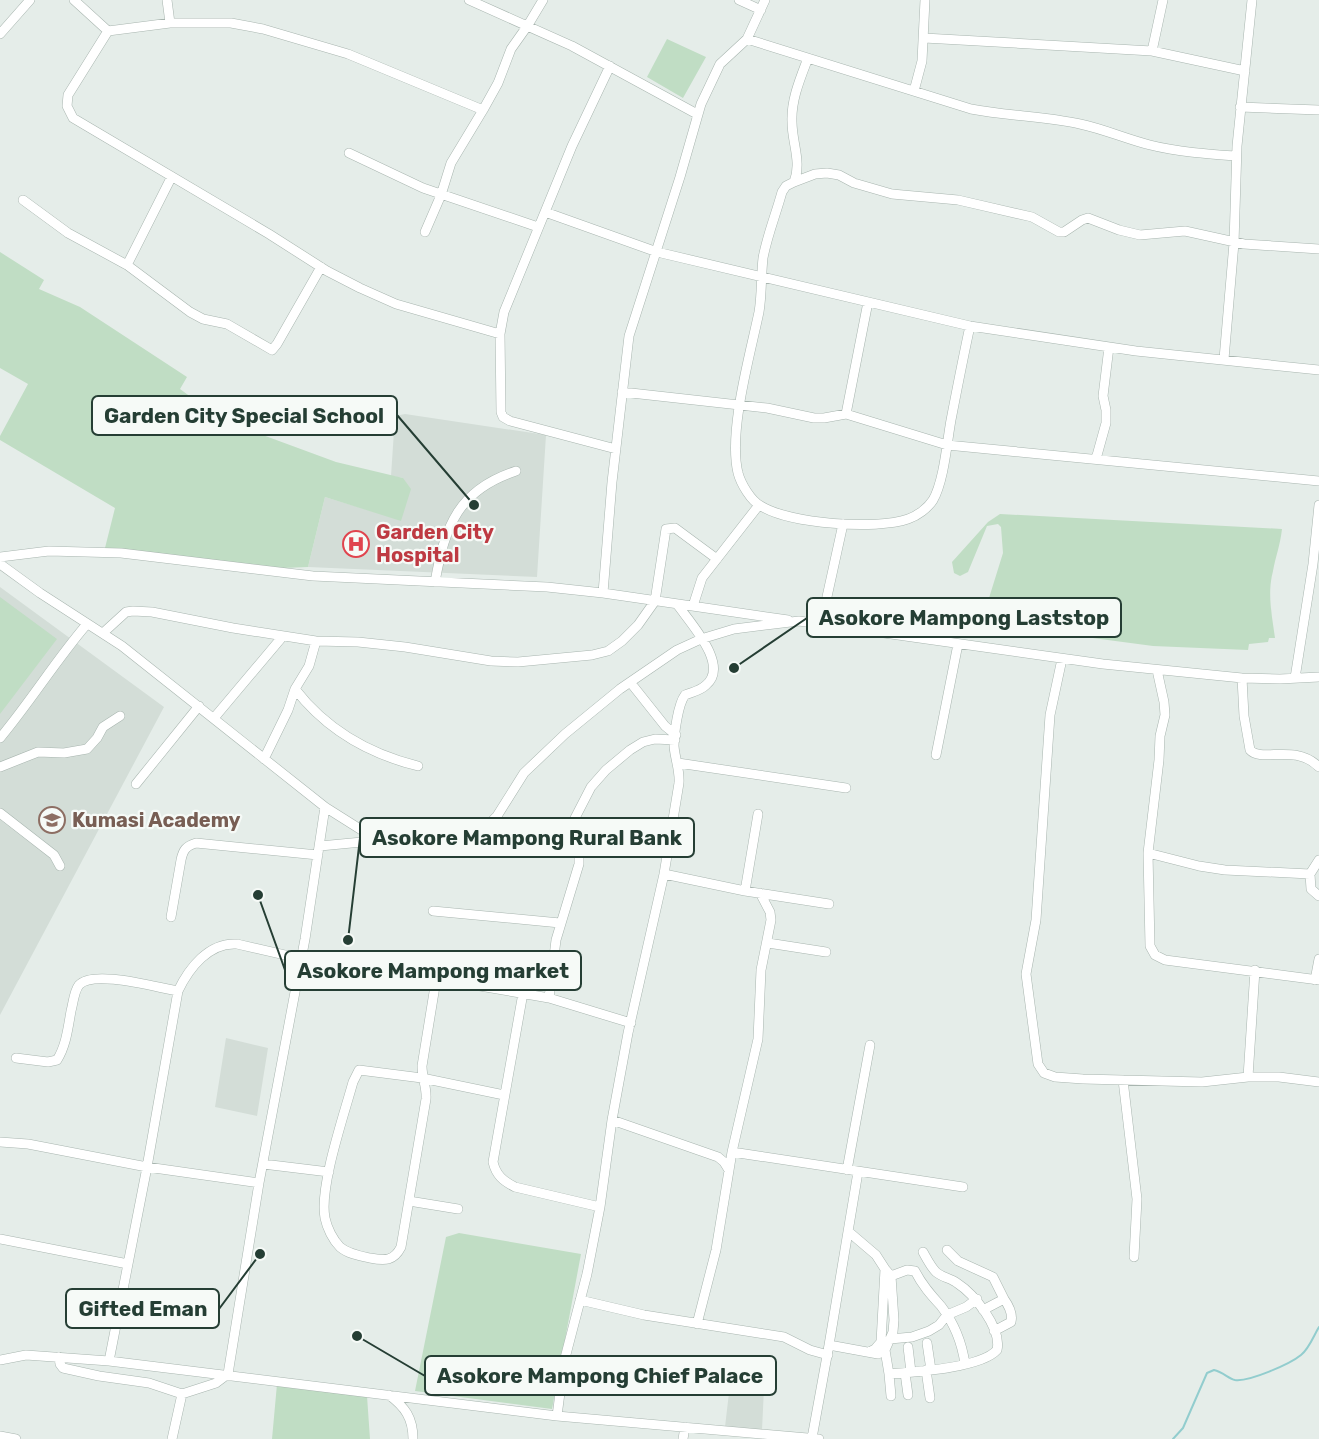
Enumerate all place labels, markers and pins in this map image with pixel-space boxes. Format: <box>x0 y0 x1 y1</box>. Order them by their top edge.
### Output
callout: Garden City Special School <box>92 396 397 435</box>
place label: Garden City Hospital <box>376 520 494 567</box>
hospital icon: Garden City Hospital <box>341 529 371 559</box>
callout: Asokore Mampong Laststop <box>807 598 1121 637</box>
school or university icon: Kumasi Academy <box>37 805 67 835</box>
place label: Kumasi Academy <box>72 808 241 832</box>
callout: Asokore Mampong Rural Bank <box>360 818 694 857</box>
callout: Asokore Mampong market <box>285 951 581 990</box>
callout: Gifted Eman <box>66 1289 219 1328</box>
callout: Asokore Mampong Chief Palace <box>425 1356 776 1395</box>

